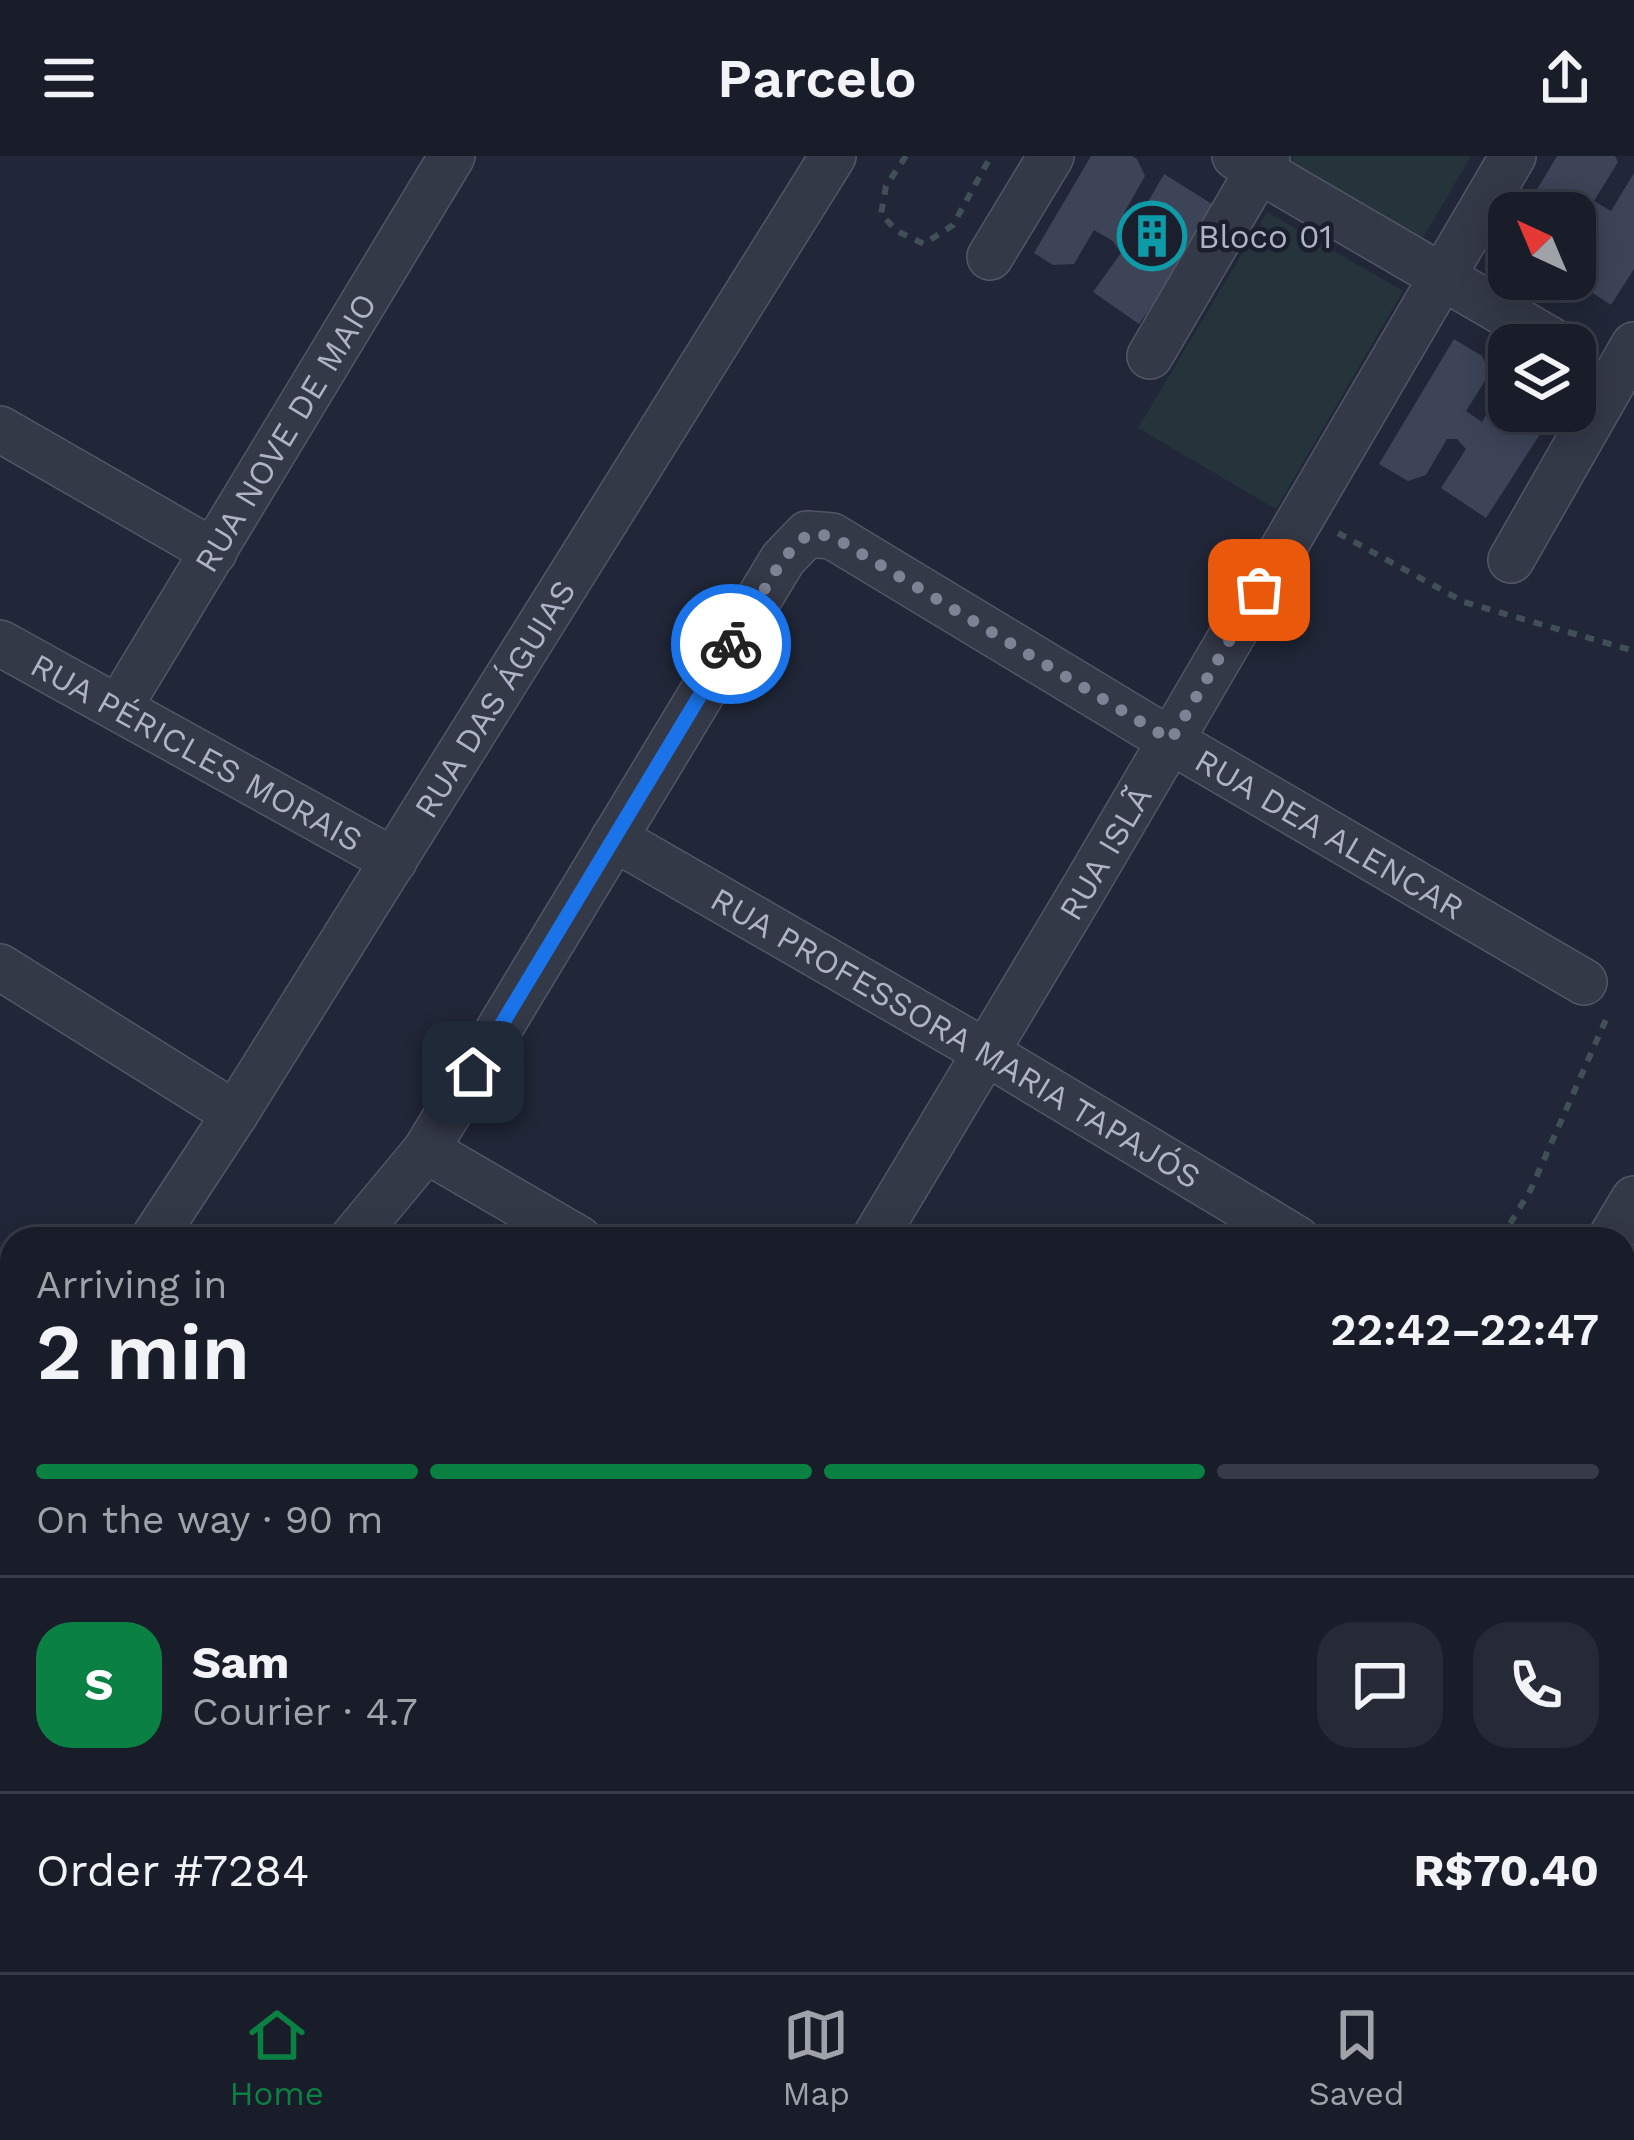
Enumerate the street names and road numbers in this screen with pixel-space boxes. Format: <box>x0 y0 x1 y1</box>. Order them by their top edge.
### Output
street label: RUA NOVE DE MAIO <box>186 286 384 579</box>
street label: RUA DAS ÁGUIAS <box>405 573 583 825</box>
street label: RUA PÉRICLES MORAIS <box>24 645 369 859</box>
street label: RUA DEA ALENCAR <box>1188 740 1471 927</box>
street label: RUA ISLÃ <box>1050 779 1159 927</box>
street label: RUA PROFESSORA MARIA TAPAJÓS <box>704 879 1208 1196</box>

